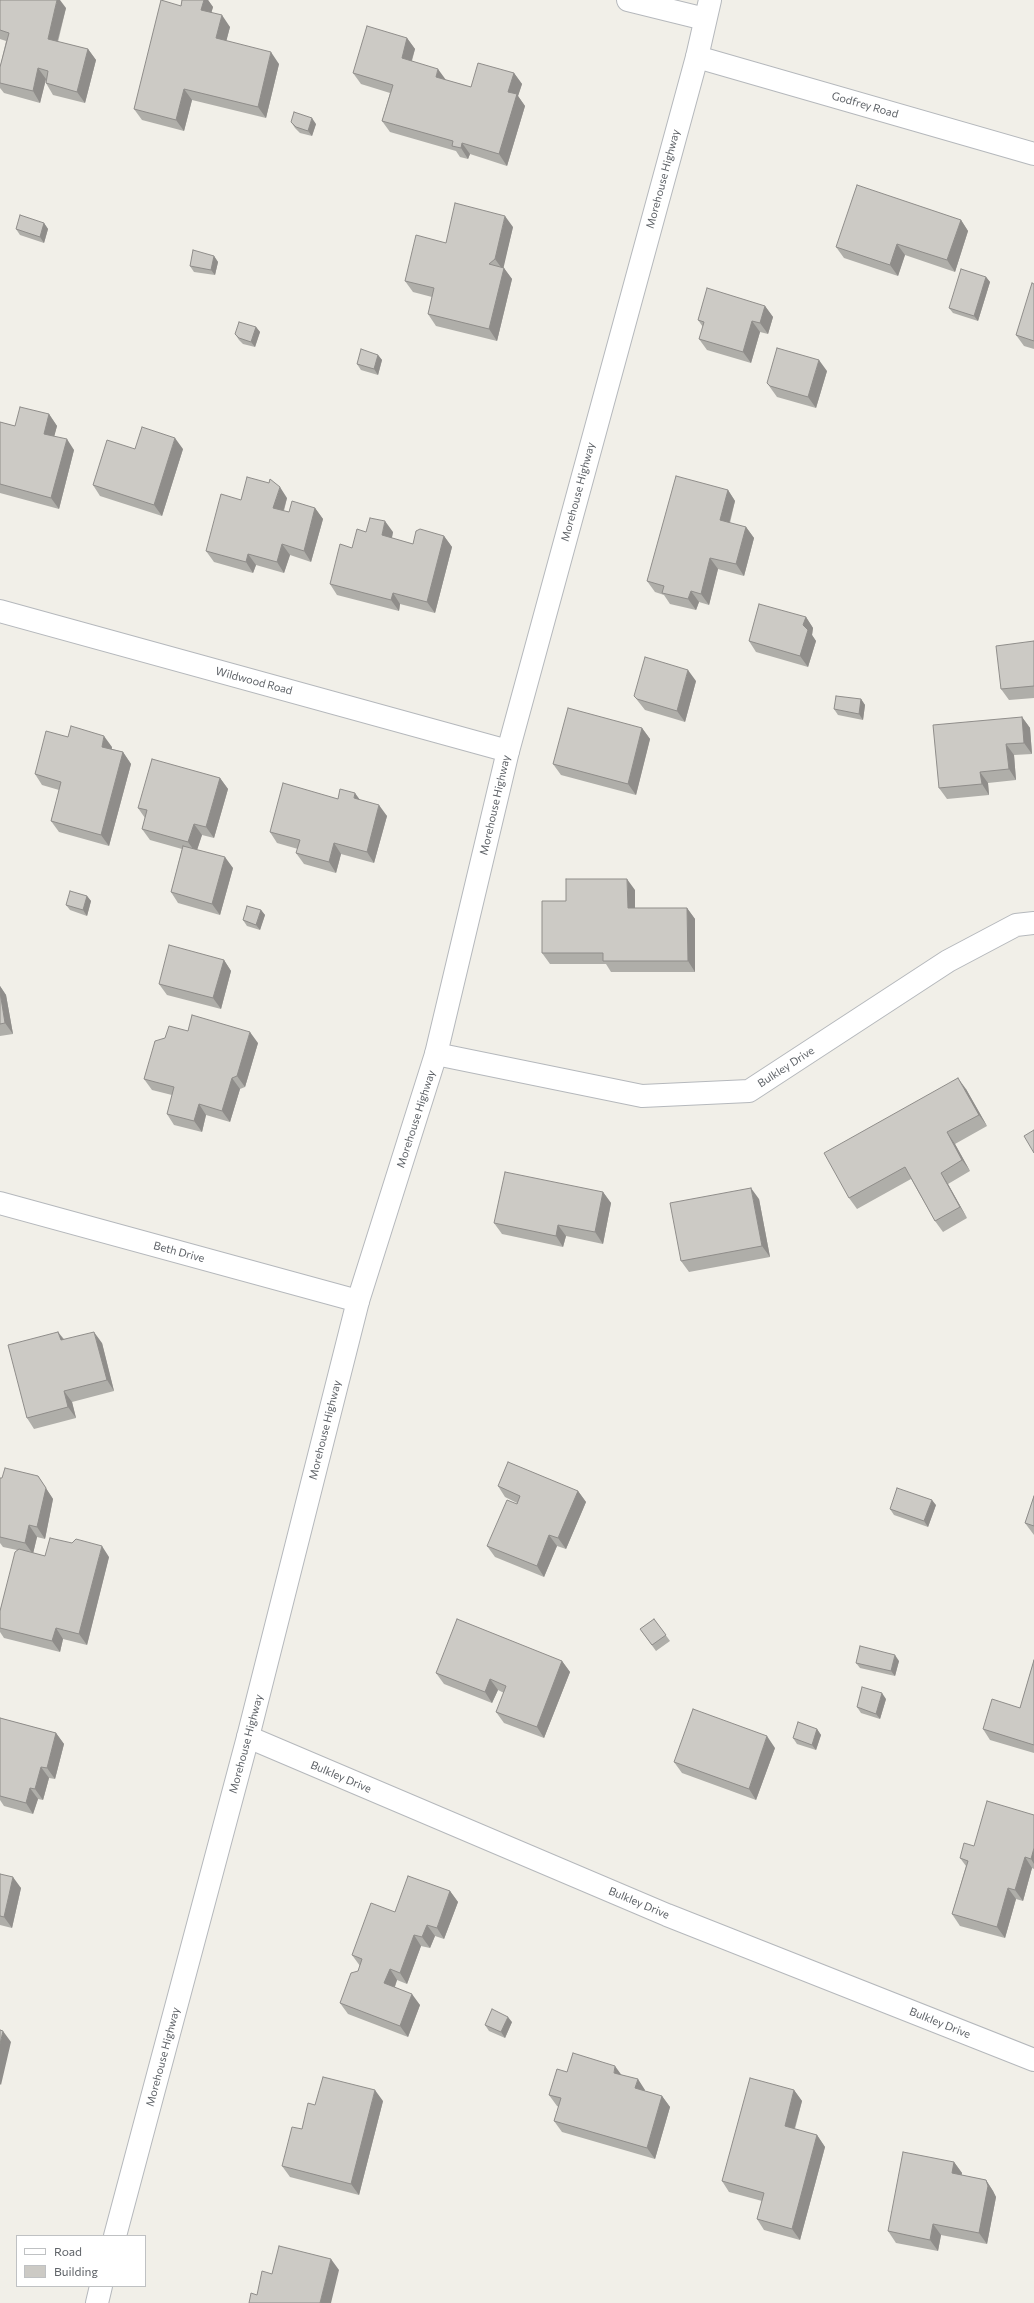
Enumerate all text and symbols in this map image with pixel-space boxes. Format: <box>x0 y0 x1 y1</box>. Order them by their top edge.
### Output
street label: Godfrey Road <box>830 89 900 121</box>
street label: Morehouse Highway <box>643 128 683 230</box>
street label: Morehouse Highway <box>558 441 598 543</box>
street label: Wildwood Road <box>214 664 294 698</box>
street label: Morehouse Highway <box>477 754 513 856</box>
street label: Bulkley Drive <box>755 1044 817 1090</box>
street label: Morehouse Highway <box>394 1068 438 1170</box>
street label: Beth Drive <box>152 1239 206 1265</box>
street label: Morehouse Highway <box>306 1379 344 1481</box>
street label: Morehouse Highway <box>226 1693 266 1795</box>
street label: Bulkley Drive <box>309 1758 373 1796</box>
street label: Bulkley Drive <box>607 1884 671 1922</box>
street label: Bulkley Drive <box>907 2005 973 2041</box>
street label: Morehouse Highway <box>143 2006 183 2108</box>
legend <box>16 2235 146 2287</box>
text: Road <box>54 2244 82 2258</box>
text: Building <box>54 2264 98 2278</box>

